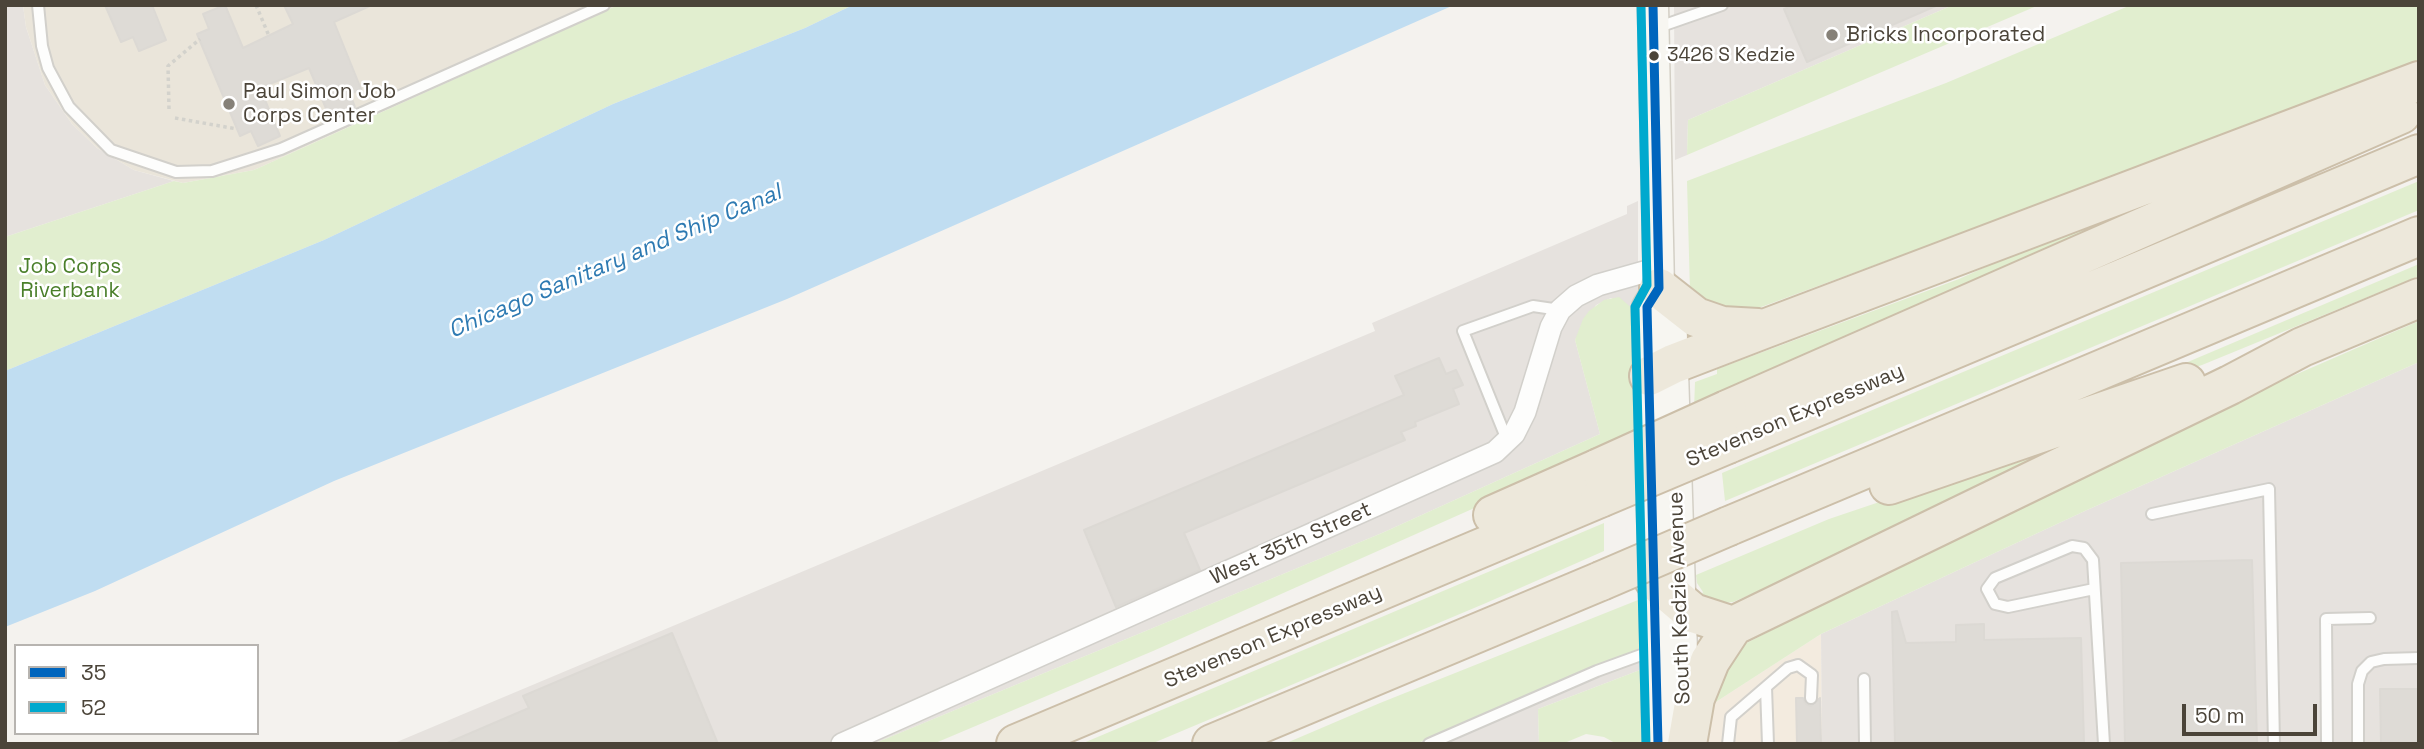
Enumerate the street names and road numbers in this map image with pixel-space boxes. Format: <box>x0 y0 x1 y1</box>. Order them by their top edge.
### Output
street label: Stevenson Expressway <box>1683 359 1907 473</box>
street label: South Kedzie Avenue <box>1664 491 1696 705</box>
street label: West 35th Street <box>1206 497 1376 591</box>
street label: Stevenson Expressway <box>1161 580 1385 694</box>

